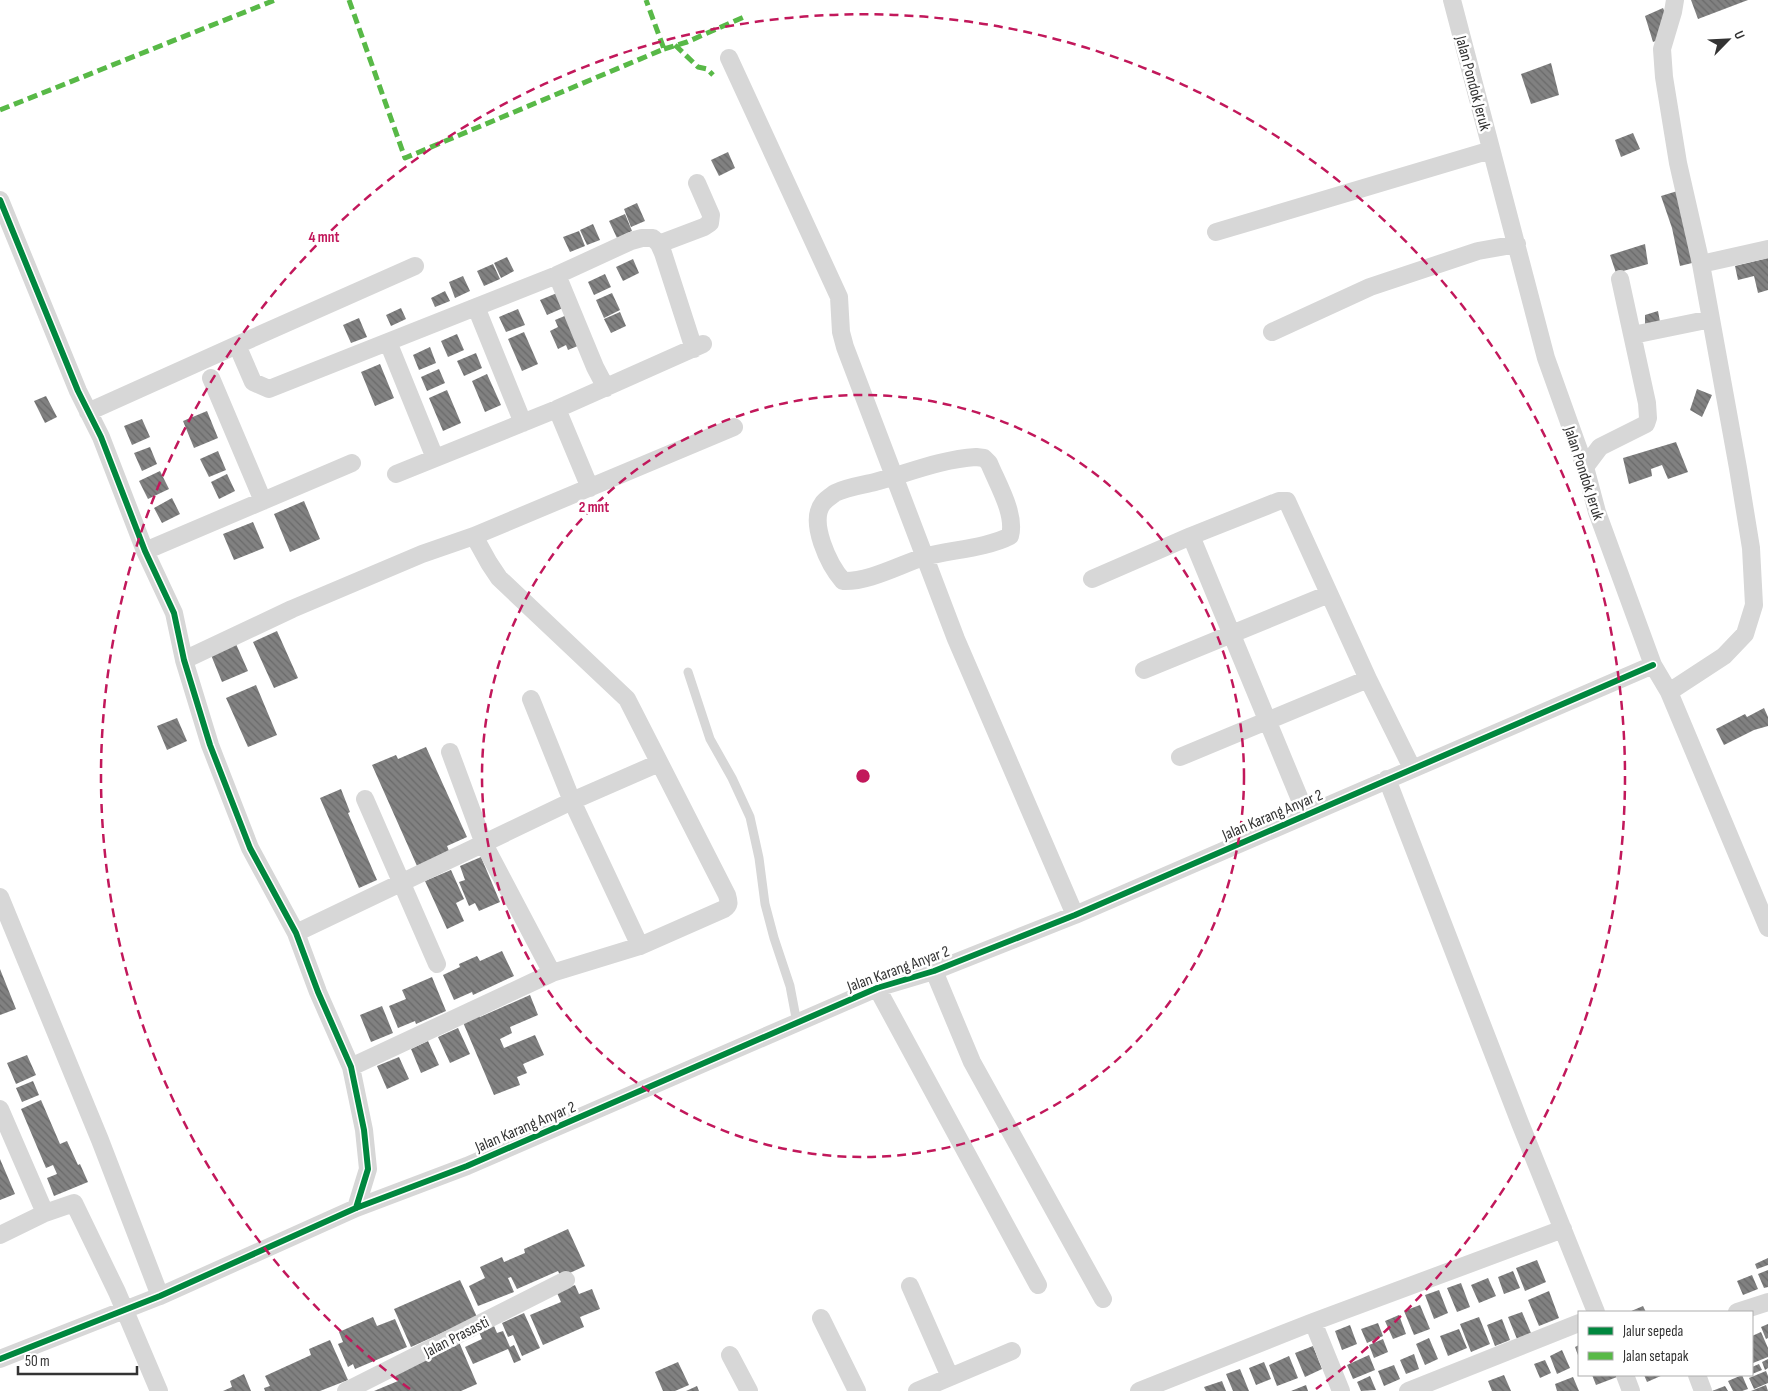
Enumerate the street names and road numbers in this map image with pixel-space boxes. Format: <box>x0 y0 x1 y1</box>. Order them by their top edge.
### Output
street label: Jalan Pondok Jeruk <box>1451 33 1494 133</box>
street label: Jalan Pondok Jeruk <box>1559 423 1608 523</box>
street label: Jalan Karang Anyar 2 <box>1219 786 1326 845</box>
street label: Jalan Karang Anyar 2 <box>844 942 952 997</box>
street label: Jalan Karang Anyar 2 <box>472 1098 579 1157</box>
street label: Jalan Prasasti <box>420 1313 492 1362</box>

